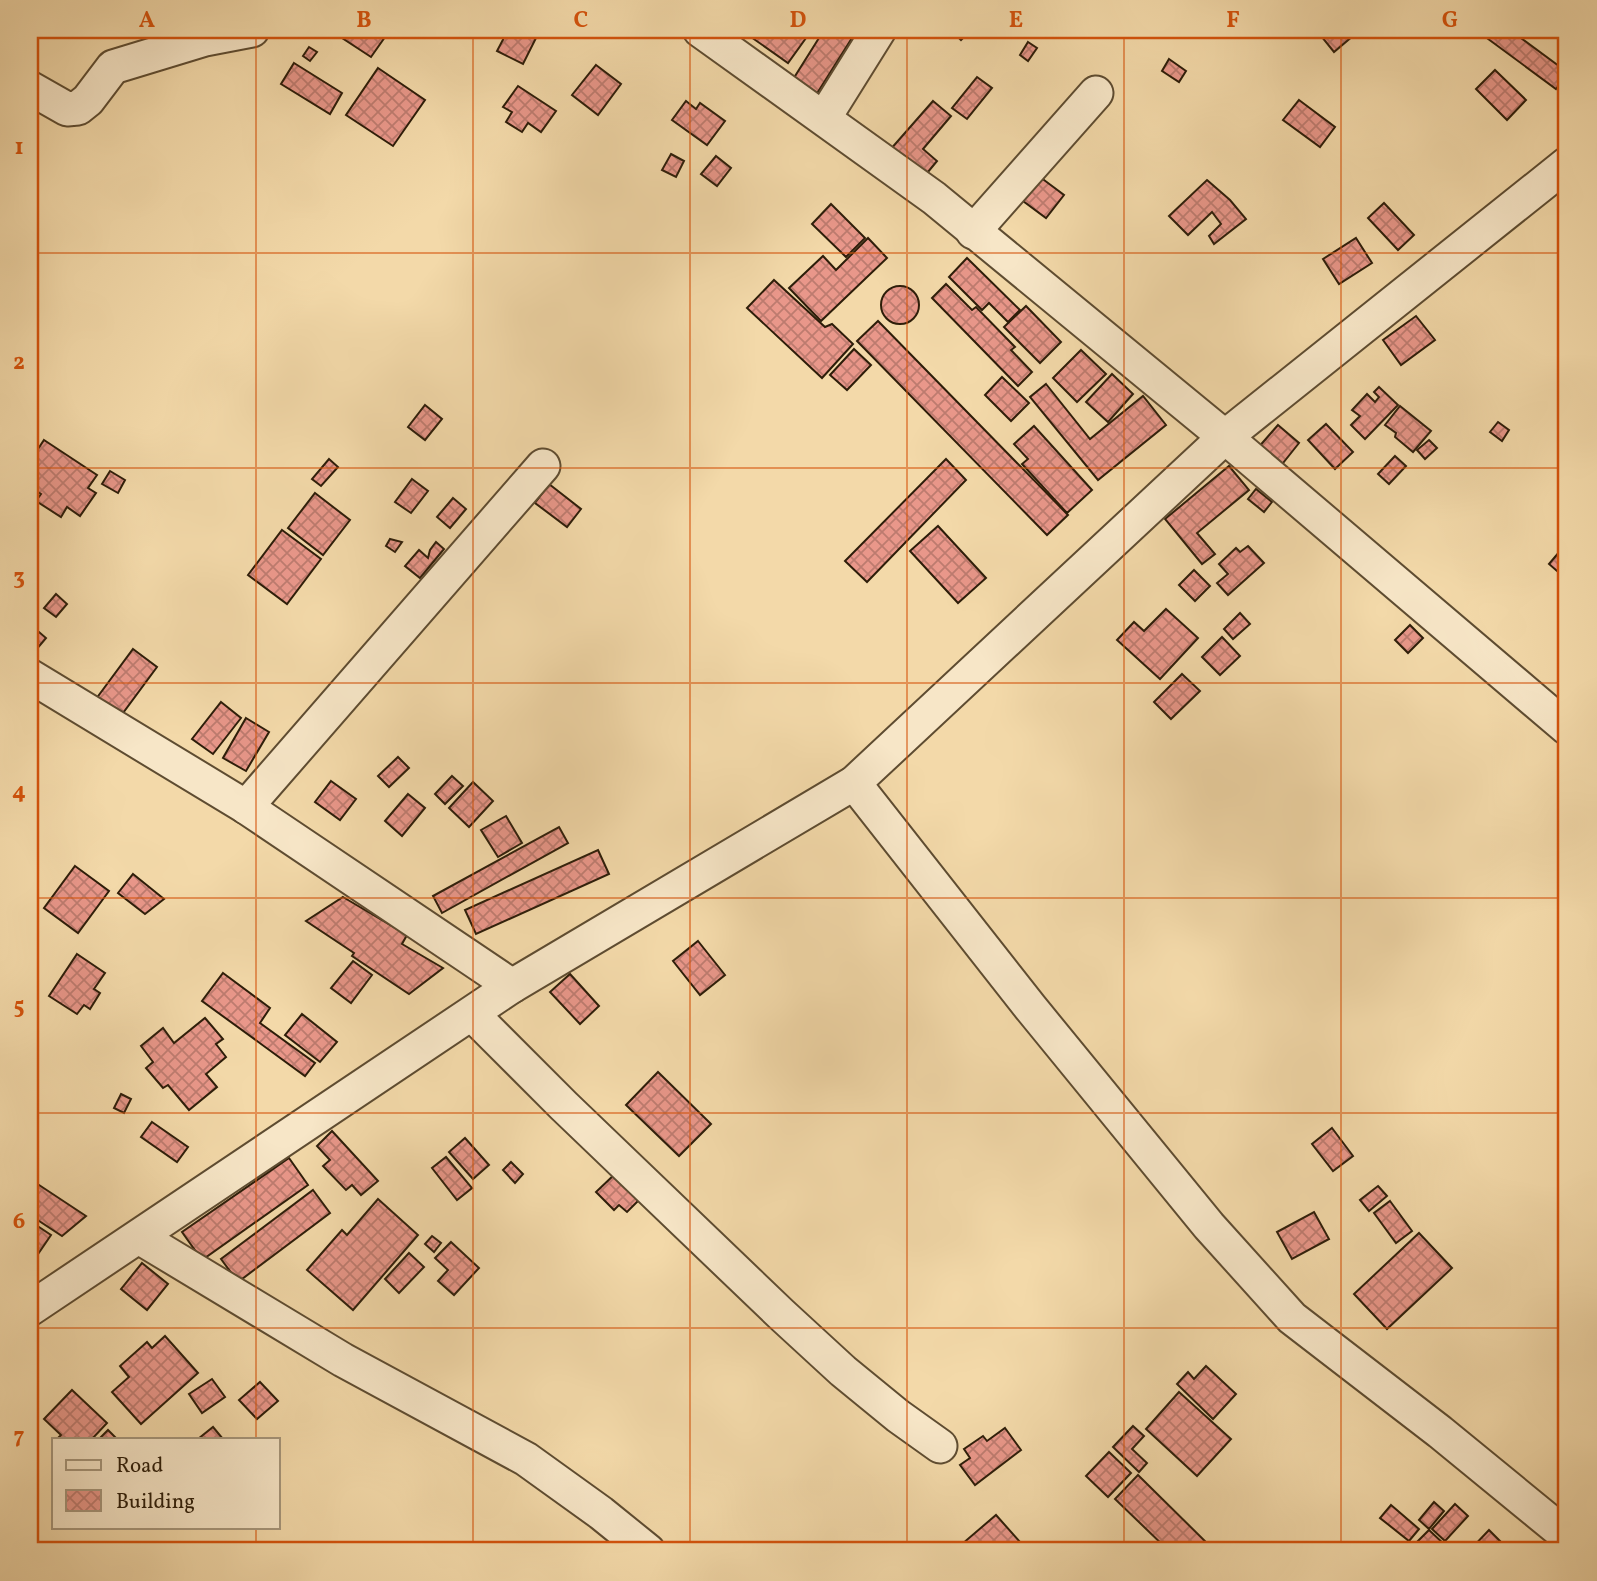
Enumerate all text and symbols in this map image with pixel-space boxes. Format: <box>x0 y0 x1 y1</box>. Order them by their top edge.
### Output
text: A <box>139 5 155 37</box>
text: B <box>356 5 372 37</box>
text: C <box>574 5 588 37</box>
text: D <box>790 5 807 37</box>
text: E <box>1009 5 1023 37</box>
text: F <box>1226 5 1240 37</box>
text: G <box>1442 5 1458 37</box>
text: 1 <box>14 132 24 164</box>
text: 2 <box>13 347 25 379</box>
text: 3 <box>13 562 25 594</box>
text: 4 <box>12 776 26 808</box>
text: 5 <box>13 991 25 1023</box>
text: 6 <box>13 1206 25 1238</box>
text: 7 <box>14 1421 25 1453</box>
legend <box>52 1438 280 1528</box>
text: Road <box>116 1452 163 1481</box>
text: Building <box>116 1488 195 1517</box>

